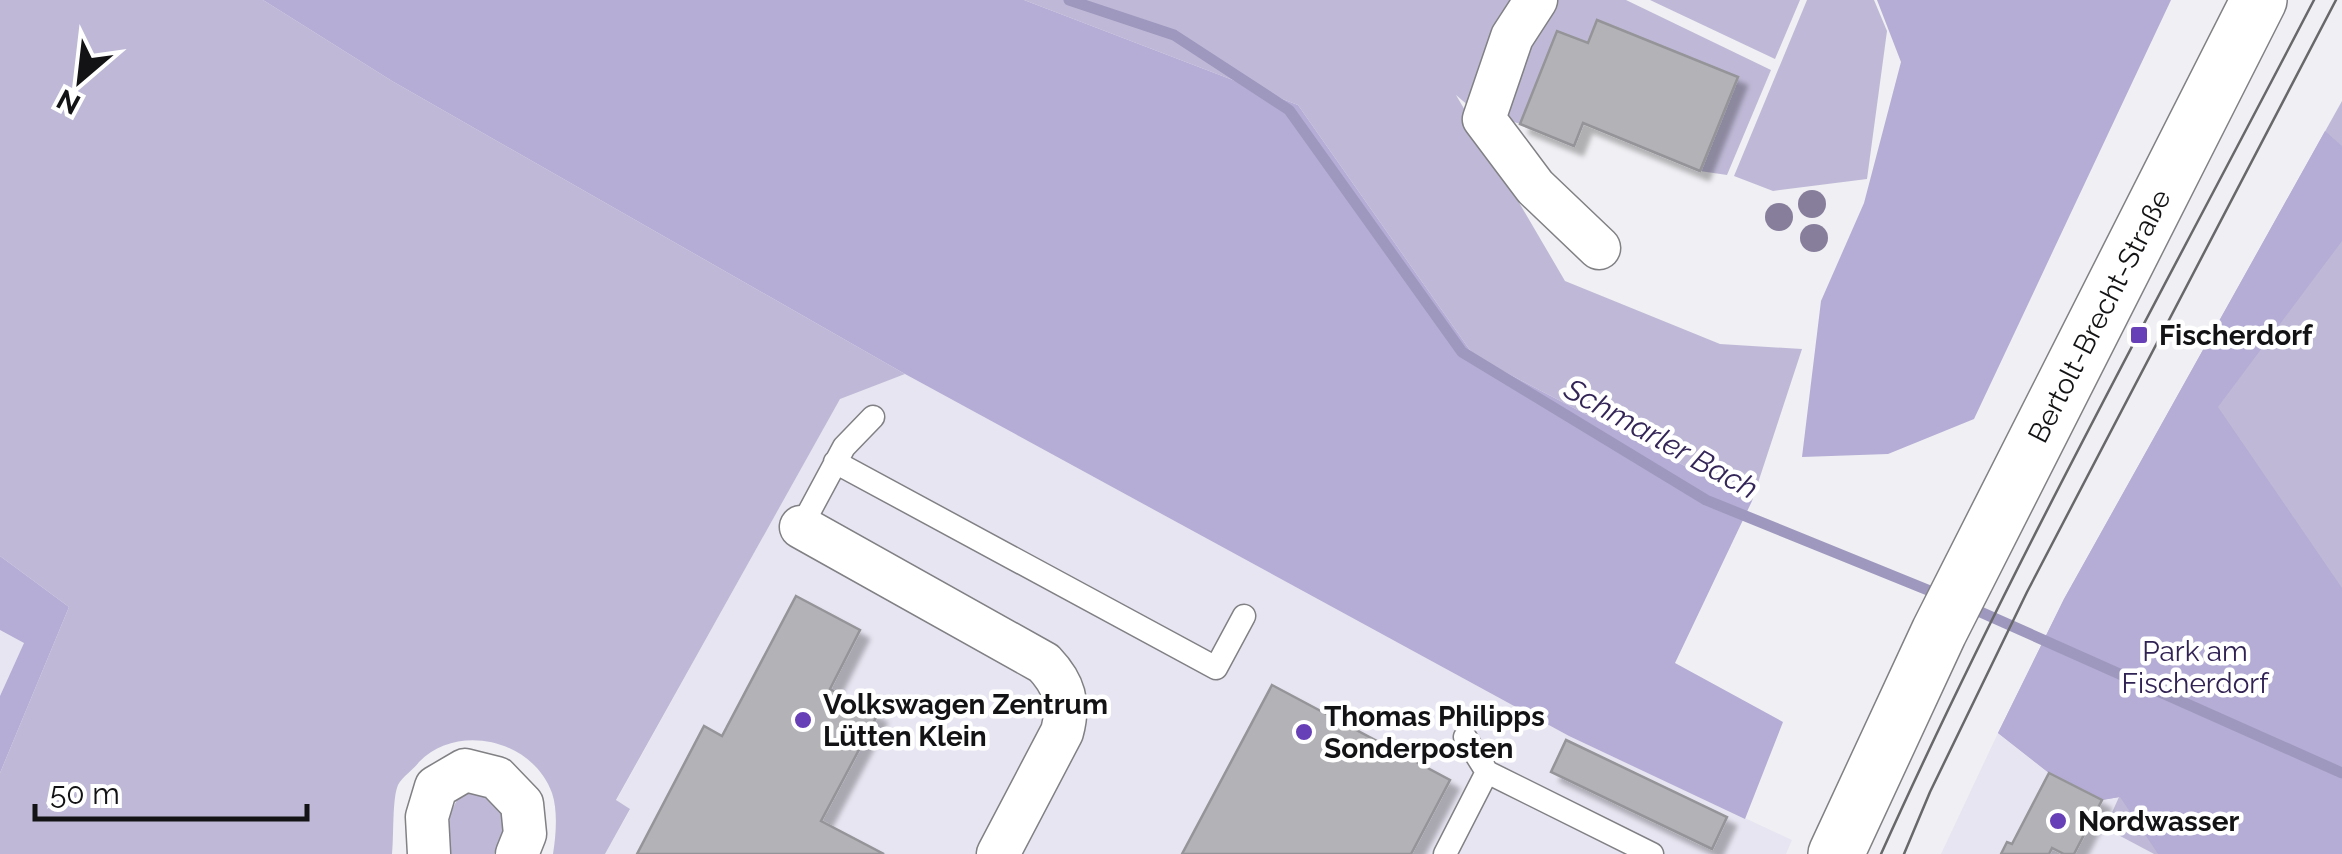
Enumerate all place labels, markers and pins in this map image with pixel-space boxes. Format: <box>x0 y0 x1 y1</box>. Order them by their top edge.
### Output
place label: Fischerdorf <box>2159 319 2314 352</box>
marker: Fischerdorf <box>2128 324 2150 346</box>
place label: Volkswagen Zentrum Lütten Klein <box>823 688 1108 753</box>
place label: Thomas Philipps Sonderposten <box>1324 700 1545 765</box>
marker: Volkswagen Zentrum Lütten Klein <box>792 709 814 731</box>
marker: Thomas Philipps Sonderposten <box>1293 721 1315 743</box>
place label: Nordwasser <box>2078 805 2239 838</box>
marker: Nordwasser <box>2047 810 2069 832</box>

